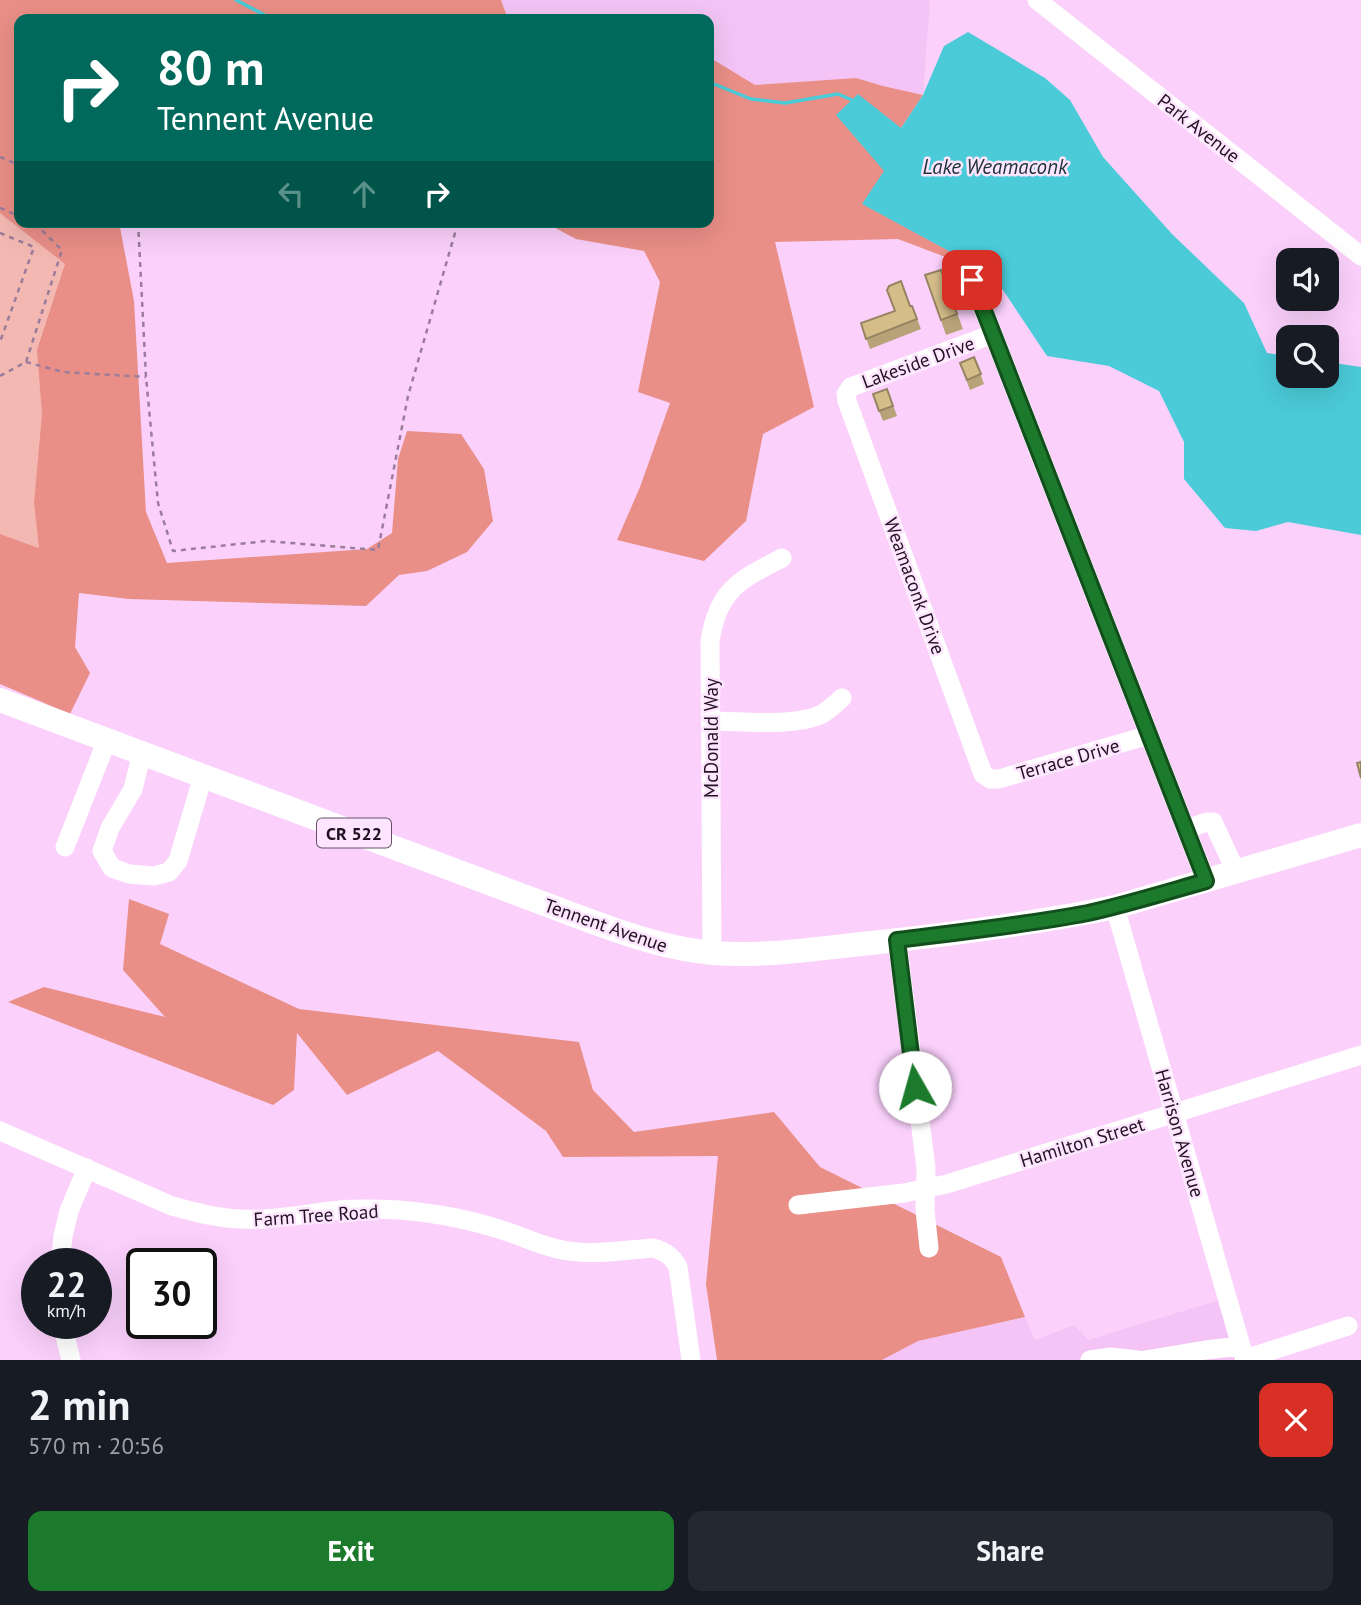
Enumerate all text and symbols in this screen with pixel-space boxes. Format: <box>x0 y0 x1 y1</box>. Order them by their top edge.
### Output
text: 80 m <box>157 35 264 99</box>
icon: right <box>42 42 133 133</box>
street label: Park Avenue <box>1153 88 1245 168</box>
text: Tennent Avenue <box>157 97 374 139</box>
water label: Lake Weamaconk <box>923 153 1069 180</box>
icon: left <box>272 175 310 213</box>
icon: ahead <box>345 175 383 213</box>
icon: right <box>418 175 456 213</box>
map controls <box>1276 248 1339 388</box>
button: sound <box>1276 248 1339 311</box>
pin <box>942 250 1002 310</box>
icon: arrive <box>953 261 991 299</box>
button: search <box>1276 325 1339 388</box>
street label: Lakeside Drive <box>858 331 978 393</box>
street label: Weamaconk Drive <box>879 514 951 658</box>
street label: McDonald Way <box>699 678 723 798</box>
street label: Terrace Drive <box>1014 733 1122 785</box>
road number: CR 522 <box>317 818 391 848</box>
street label: Tennent Avenue <box>541 893 671 957</box>
position arrow <box>878 1050 952 1124</box>
street label: Harrison Avenue <box>1150 1066 1210 1200</box>
street label: Hamilton Street <box>1017 1112 1148 1172</box>
street label: Farm Tree Road <box>253 1199 379 1231</box>
speed limit sign: 30 <box>126 1248 217 1339</box>
text: 22 <box>47 1261 86 1307</box>
text: km/h <box>47 1299 86 1322</box>
text: 2 min <box>28 1377 130 1432</box>
button: close <box>1259 1383 1333 1457</box>
text: 570 m · 20:56 <box>28 1431 164 1460</box>
button: Exit <box>28 1511 674 1591</box>
button: Share <box>688 1511 1333 1591</box>

